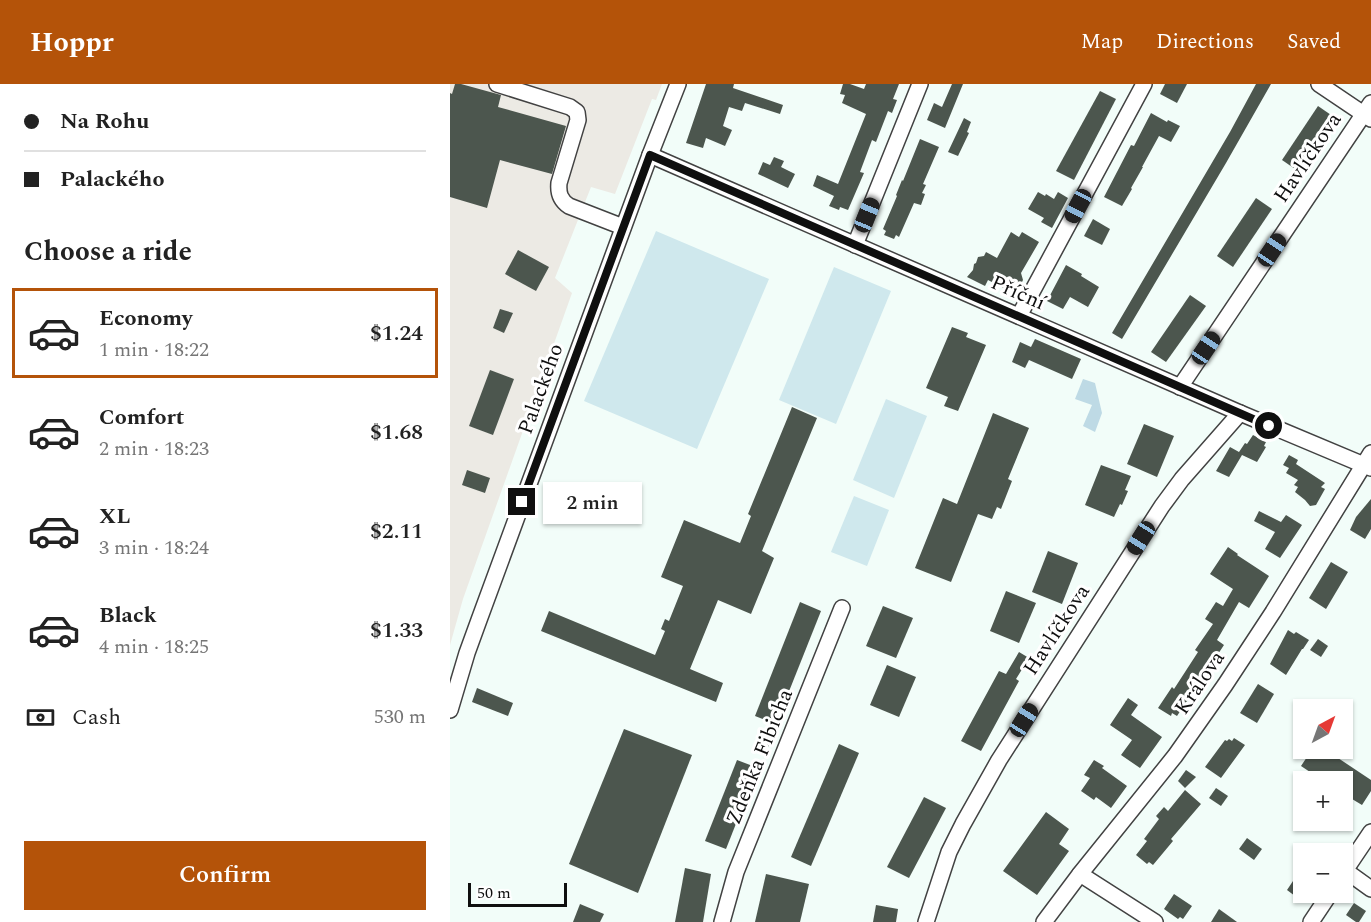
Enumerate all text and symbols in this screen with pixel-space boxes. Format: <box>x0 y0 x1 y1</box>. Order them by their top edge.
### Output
text: Hoppr <box>30 21 114 64</box>
text: Map <box>1081 26 1123 58</box>
text: Directions <box>1156 26 1254 58</box>
text: Saved <box>1287 26 1341 58</box>
text: Na Rohu <box>60 105 149 138</box>
street label: Havlíčkova <box>1266 106 1351 210</box>
text: Palackého <box>60 163 164 196</box>
car <box>1062 186 1094 226</box>
car <box>852 195 882 235</box>
car <box>1254 230 1290 270</box>
text: Choose a ride <box>24 231 192 273</box>
street label: Příční <box>986 267 1052 320</box>
text: Economy <box>99 302 192 335</box>
icon: car <box>27 306 81 360</box>
text: $1.24 <box>370 317 423 350</box>
car <box>1188 328 1224 368</box>
text: 1 min · 18:22 <box>99 335 209 365</box>
street label: Palackého <box>510 339 572 439</box>
text: Comfort <box>99 401 184 434</box>
icon: car <box>27 405 81 459</box>
route start <box>1255 412 1282 439</box>
text: $1.68 <box>370 416 423 449</box>
text: 2 min · 18:23 <box>99 434 209 464</box>
callout: 2 min <box>543 481 642 523</box>
route end <box>508 488 535 515</box>
text: 2 min <box>567 488 618 518</box>
text: XL <box>99 500 130 533</box>
icon: car <box>27 504 81 558</box>
text: $2.11 <box>370 515 423 548</box>
car <box>1124 518 1158 558</box>
text: 3 min · 18:24 <box>99 533 209 563</box>
street label: Havlíčkova <box>1015 577 1099 682</box>
text: Black <box>99 599 157 632</box>
icon: car <box>27 603 81 657</box>
text: $1.33 <box>370 614 423 647</box>
text: 4 min · 18:25 <box>99 632 209 662</box>
street label: Králova <box>1167 644 1234 722</box>
street label: Zdeňka Fibicha <box>718 683 802 830</box>
north arrow <box>1293 699 1353 759</box>
map controls <box>1293 699 1353 903</box>
car <box>1007 700 1041 740</box>
icon: cash <box>24 701 57 734</box>
text: Cash <box>72 701 121 734</box>
text: 530 m <box>374 702 426 732</box>
button: + <box>1293 771 1353 831</box>
button: Confirm <box>24 841 426 910</box>
button: − <box>1293 843 1353 903</box>
scale bar <box>468 880 567 908</box>
text: 50 m <box>477 881 511 905</box>

